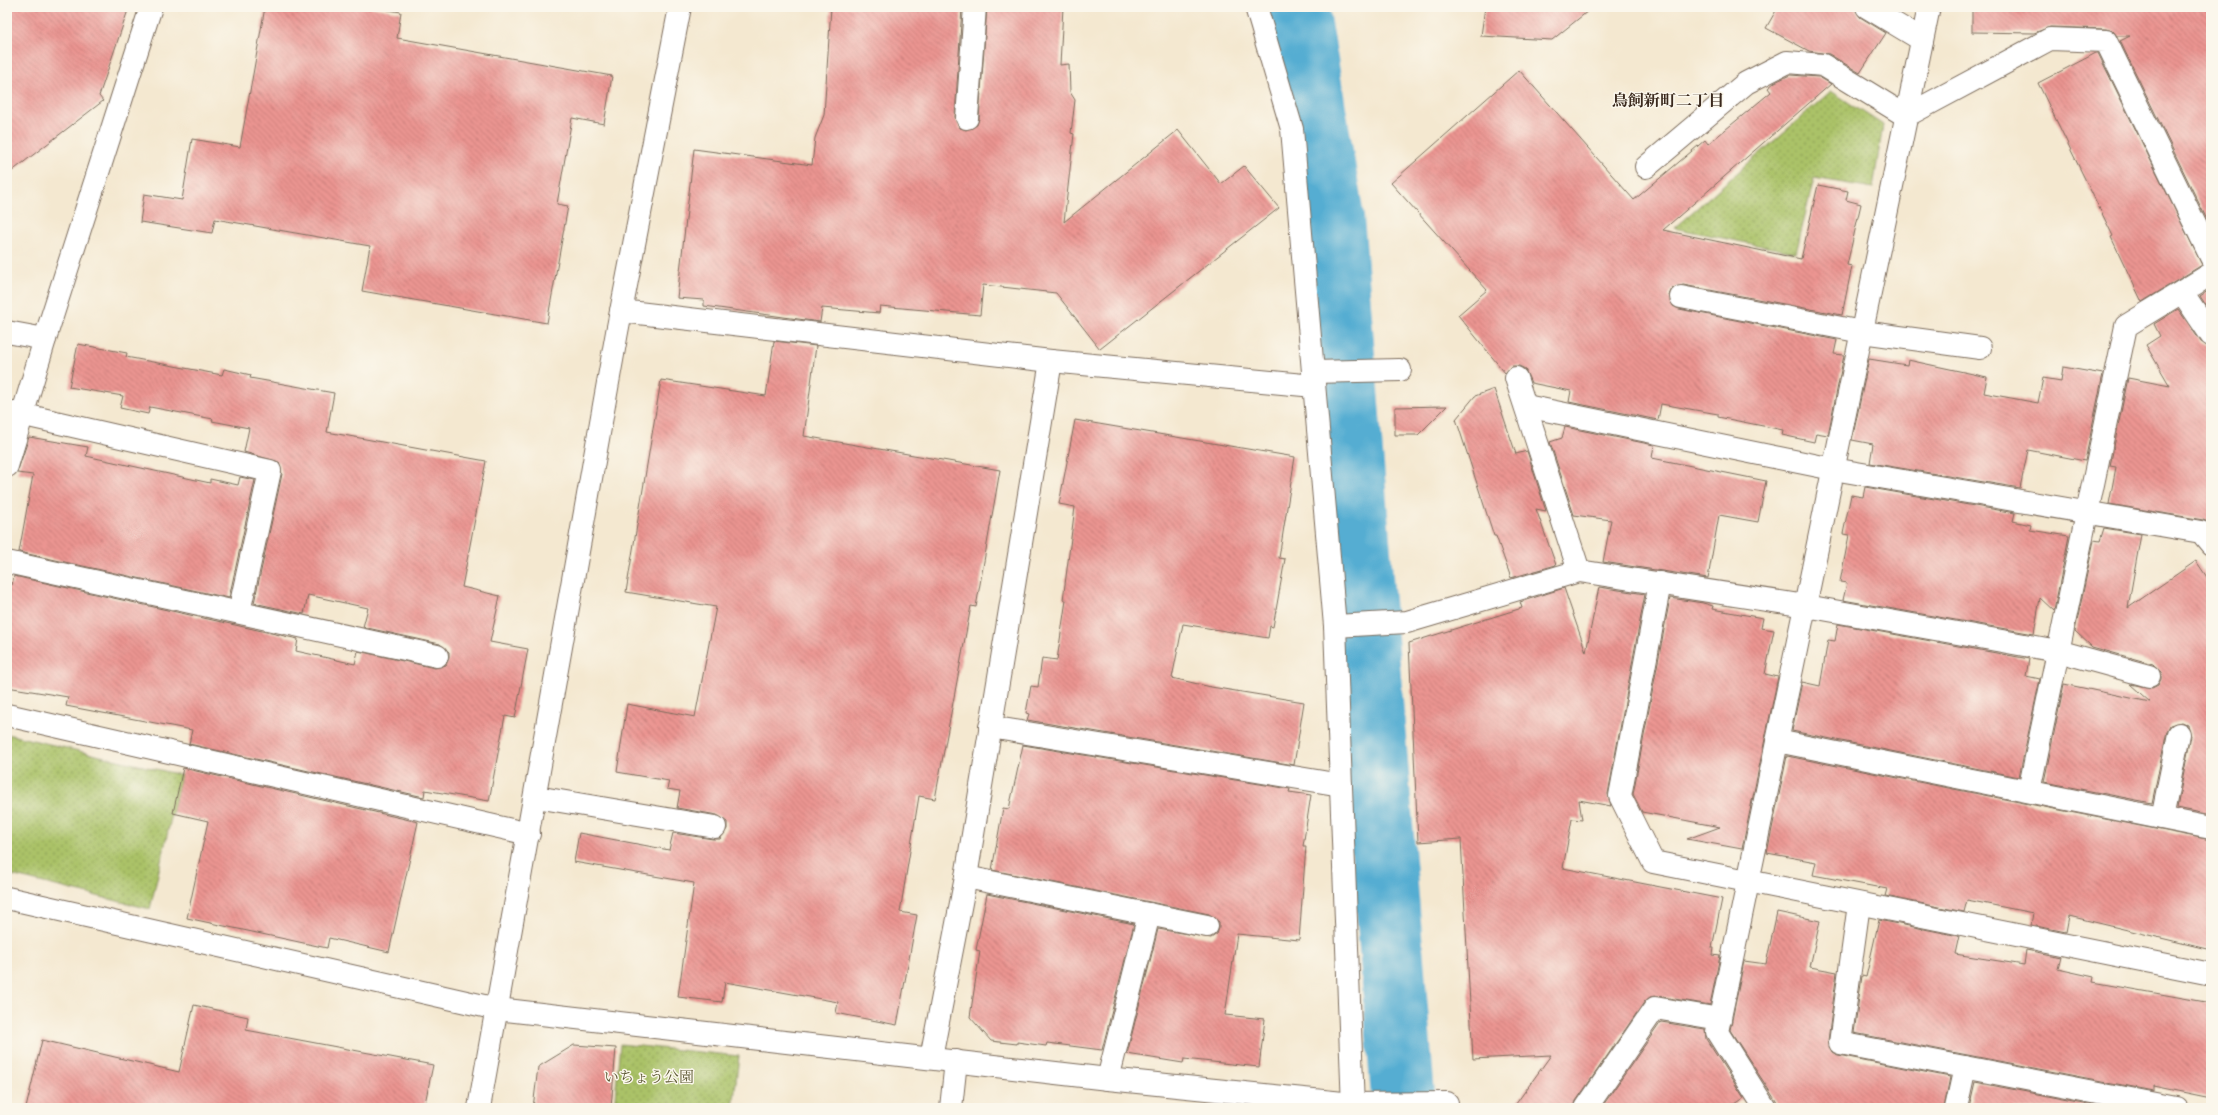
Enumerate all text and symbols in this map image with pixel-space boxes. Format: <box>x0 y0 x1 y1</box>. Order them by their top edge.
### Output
district label: 鳥飼新町二丁目 <box>1612 88 1724 112</box>
park label: いちょう公園 <box>604 1066 694 1087</box>

